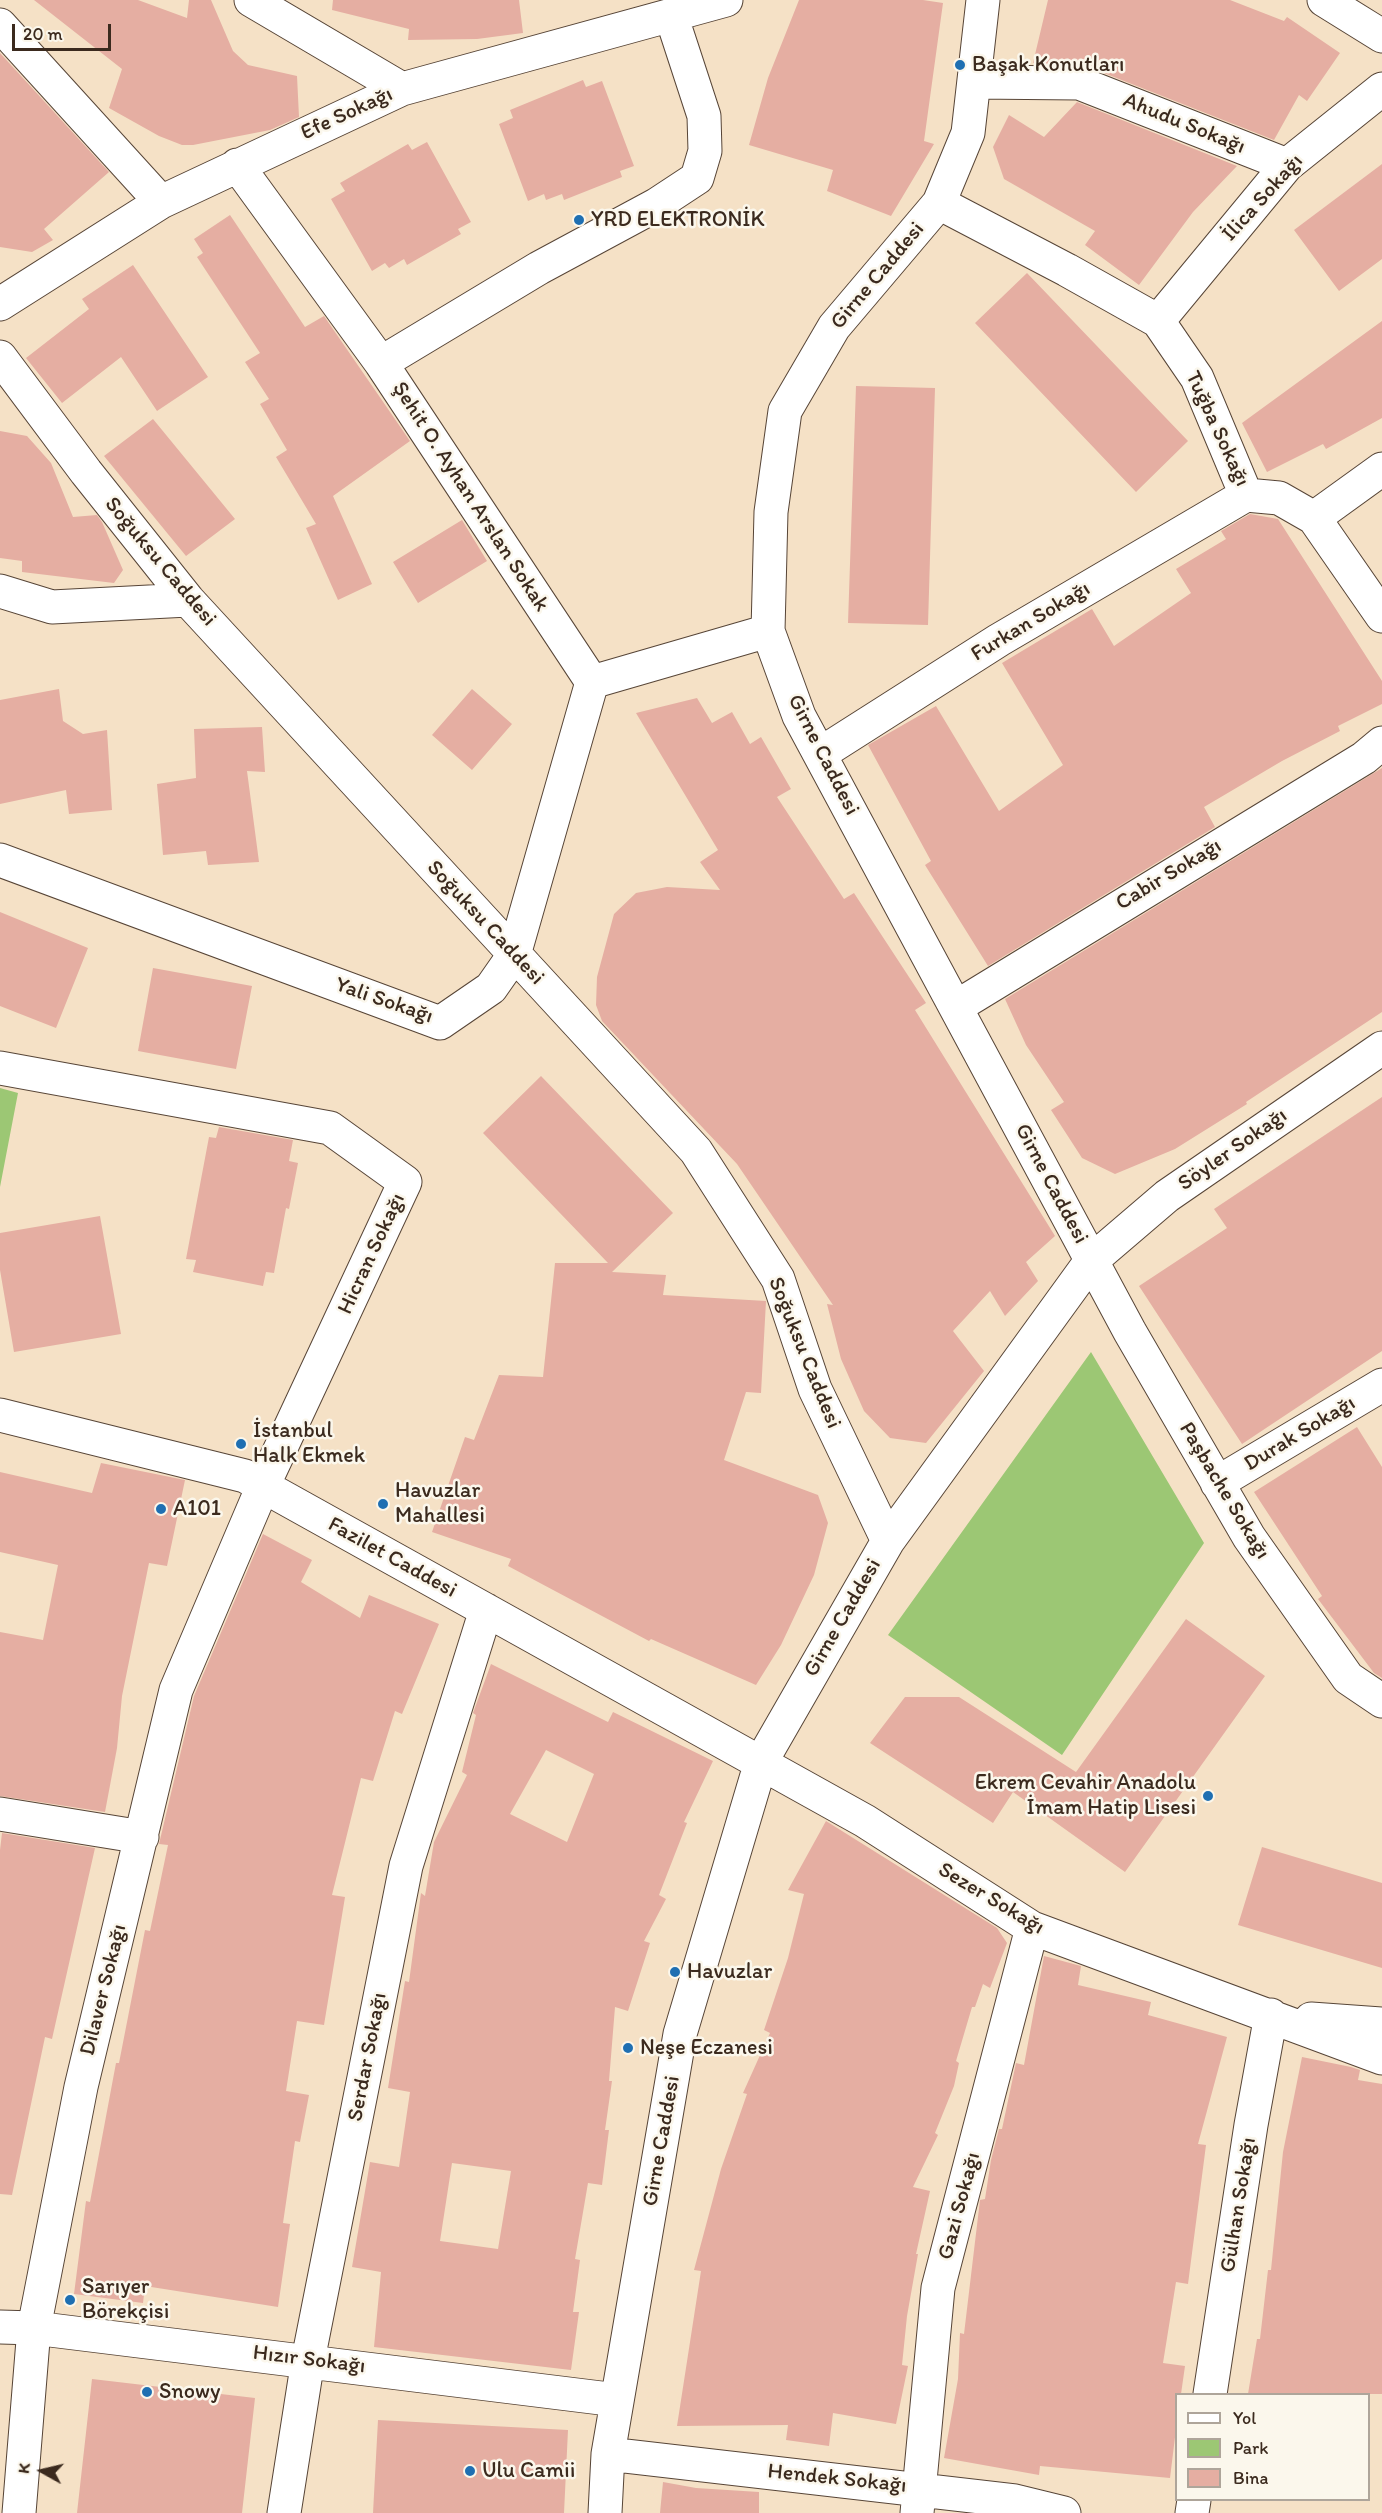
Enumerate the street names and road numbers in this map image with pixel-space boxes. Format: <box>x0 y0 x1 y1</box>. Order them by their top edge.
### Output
street label: Efe Sokağı <box>297 81 397 147</box>
street label: Ahudu Sokağı <box>1119 87 1249 161</box>
street label: İlica Sokağı <box>1217 149 1309 247</box>
street label: Girne Caddesi <box>825 217 931 335</box>
street label: Tuğba Sokağı <box>1179 367 1255 491</box>
street label: Şehit O. Ayhan Arslan Sokak <box>386 377 554 617</box>
street label: Soğuksu Caddesi <box>98 492 222 632</box>
street label: Furkan Sokağı <box>967 576 1095 668</box>
street label: Girne Caddesi <box>781 690 865 820</box>
street label: Cabir Sokağı <box>1111 833 1227 917</box>
street label: Soğuksu Caddesi <box>421 855 549 991</box>
street label: Yali Sokağı <box>331 972 437 1030</box>
street label: Söyler Sokağı <box>1173 1103 1293 1197</box>
street label: Girne Caddesi <box>1008 1119 1094 1249</box>
street label: Hicran Sokağı <box>332 1189 412 1319</box>
street label: Soğuksu Caddesi <box>762 1274 846 1432</box>
street label: Durak Sokağı <box>1240 1390 1360 1478</box>
street label: Paşbache Sokağı <box>1173 1418 1275 1564</box>
street label: Fazilet Caddesi <box>323 1512 461 1604</box>
street label: Girne Caddesi <box>799 1554 887 1682</box>
street label: Sezer Sokağı <box>933 1857 1049 1941</box>
street label: Dilaver Sokağı <box>75 1922 133 2058</box>
street label: Serdar Sokağı <box>343 1990 393 2124</box>
street label: Girne Caddesi <box>638 2074 686 2208</box>
street label: Gülhan Sokağı <box>1215 2136 1263 2274</box>
street label: Gazi Sokağı <box>933 2149 987 2263</box>
street label: Hızır Sokağı <box>251 2340 367 2380</box>
street label: Hendek Sokağı <box>766 2459 908 2499</box>

